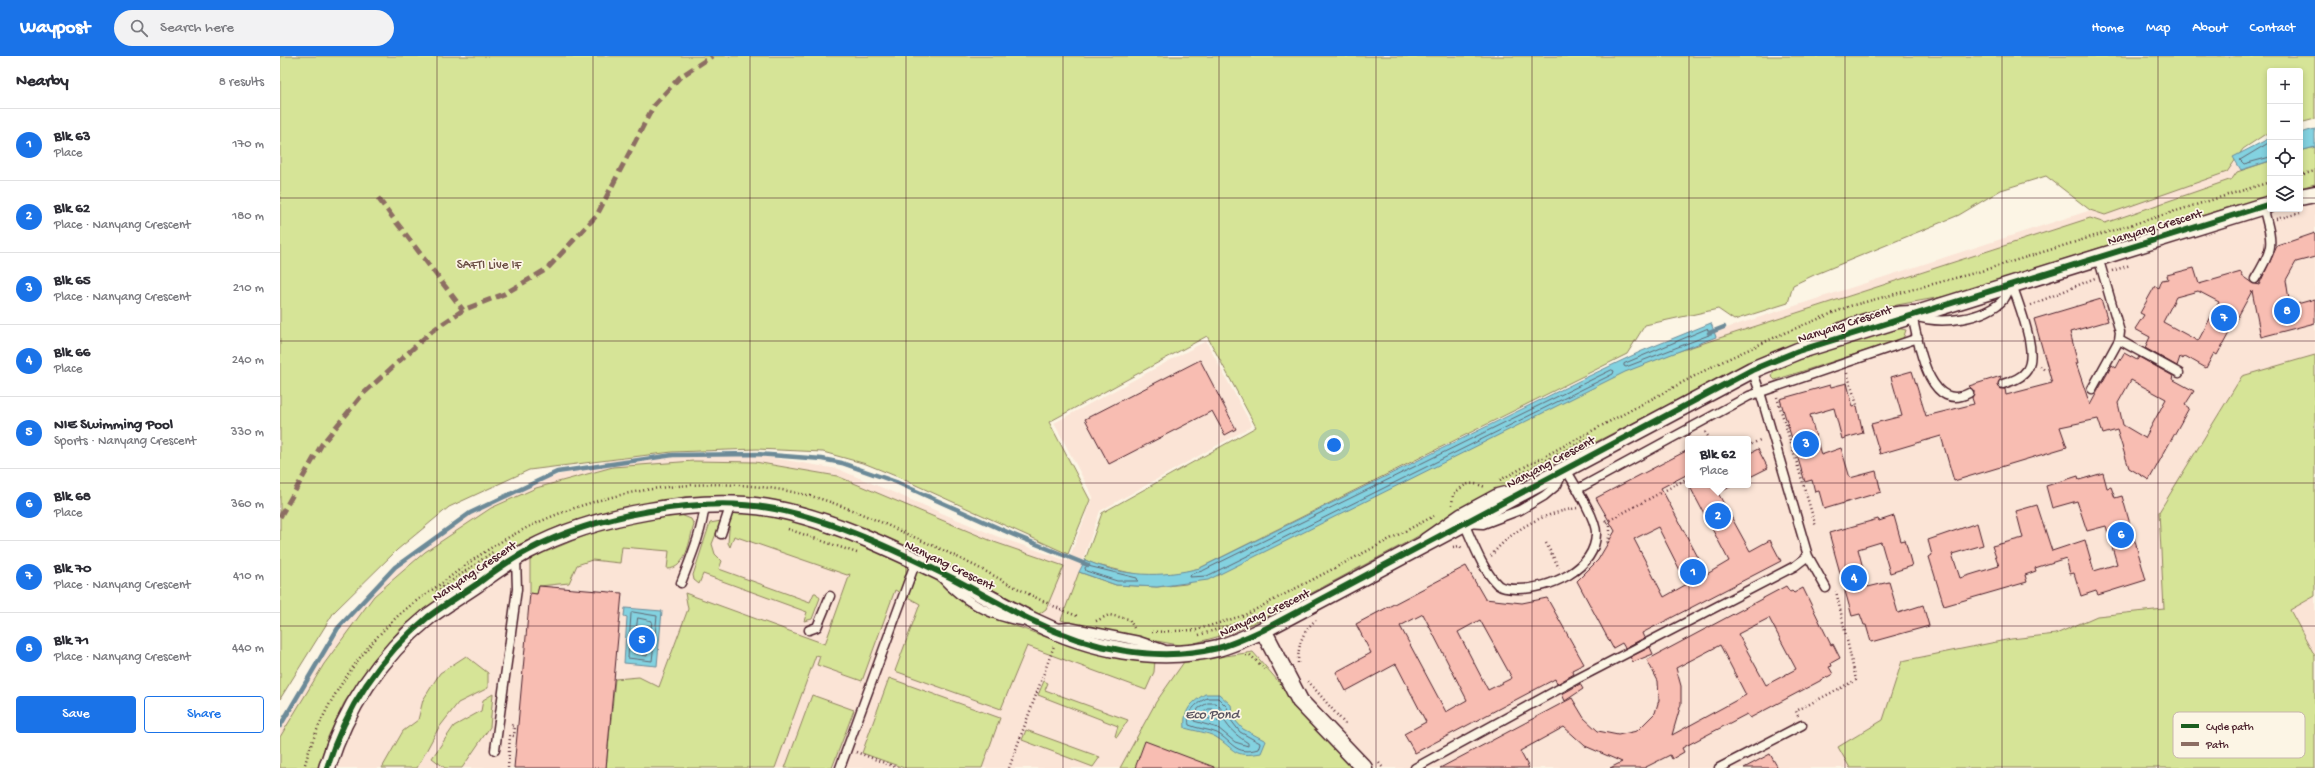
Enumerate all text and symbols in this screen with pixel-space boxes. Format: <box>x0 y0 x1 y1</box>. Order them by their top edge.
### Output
search box <box>114 10 394 46</box>
text: Waypost <box>20 17 90 40</box>
icon: search <box>128 17 150 39</box>
text: Search here <box>160 19 234 37</box>
text: Home <box>2092 20 2124 37</box>
text: Map <box>2146 20 2170 37</box>
text: About <box>2192 20 2228 37</box>
text: Contact <box>2250 20 2295 37</box>
map controls <box>2267 68 2303 212</box>
button: + <box>2267 68 2303 104</box>
text: Nearby <box>16 72 69 92</box>
text: 8 results <box>219 75 264 90</box>
button: − <box>2267 104 2303 140</box>
text: Blk 63 <box>54 128 91 146</box>
text: 1 <box>26 137 32 152</box>
text: 170 m <box>232 137 264 152</box>
button: locate <box>2267 140 2303 176</box>
text: Place <box>54 146 82 161</box>
button: layers <box>2267 176 2303 212</box>
text: Blk 62 <box>54 200 90 218</box>
street label: Nanyang Crescent <box>2106 206 2206 249</box>
text: 2 <box>26 209 32 224</box>
text: 180 m <box>232 209 264 224</box>
text: Place · Nanyang Crescent <box>54 218 191 233</box>
park label: SAFTI Live IF <box>457 258 523 273</box>
text: Blk 65 <box>54 272 91 290</box>
text: 3 <box>26 281 32 296</box>
text: 210 m <box>233 281 264 296</box>
text: Place · Nanyang Crescent <box>54 290 191 305</box>
pin: 8 <box>2274 296 2300 326</box>
street label: Nanyang Crescent <box>1796 302 1895 347</box>
pin: 7 <box>2211 303 2237 333</box>
text: Blk 66 <box>54 344 90 362</box>
text: 4 <box>26 353 32 368</box>
text: 240 m <box>232 353 264 368</box>
text: Place <box>54 362 82 377</box>
text: NIE Swimming Pool <box>54 416 173 434</box>
text: 5 <box>26 425 32 440</box>
text: 330 m <box>231 425 264 440</box>
pin: 3 <box>1793 429 1819 459</box>
street label: Nanyang Crescent <box>1504 433 1599 493</box>
text: Sports · Nanyang Crescent <box>54 434 196 449</box>
your location <box>1324 435 1344 455</box>
popup <box>1685 436 1751 488</box>
text: Blk 62 <box>1700 446 1736 464</box>
text: Place <box>1700 464 1728 479</box>
text: Blk 68 <box>54 488 91 506</box>
text: 6 <box>26 497 32 512</box>
text: 360 m <box>231 497 264 512</box>
pin: 2 <box>1705 501 1731 531</box>
text: Place <box>54 506 82 521</box>
pin: 6 <box>2108 520 2134 550</box>
street label: Nanyang Crescent <box>430 537 521 606</box>
street label: Nanyang Crescent <box>902 538 998 595</box>
pin: 1 <box>1680 557 1706 587</box>
text: Blk 70 <box>54 560 92 578</box>
pin: 4 <box>1841 563 1867 593</box>
text: 7 <box>26 569 32 584</box>
text: 410 m <box>233 569 264 584</box>
text: Place · Nanyang Crescent <box>54 578 191 593</box>
street label: Nanyang Crescent <box>1217 586 1314 641</box>
pin: 5 <box>629 625 655 655</box>
text: Blk 71 <box>54 632 89 650</box>
text: 8 <box>25 641 33 656</box>
text: 440 m <box>232 641 264 656</box>
text: Place · Nanyang Crescent <box>54 650 191 665</box>
button: Save <box>16 696 136 733</box>
button: Share <box>144 696 264 733</box>
water label: Eco Pond <box>1185 707 1241 724</box>
legend <box>2173 712 2305 758</box>
text: Cycle path <box>2206 722 2254 734</box>
text: Path <box>2205 740 2229 752</box>

